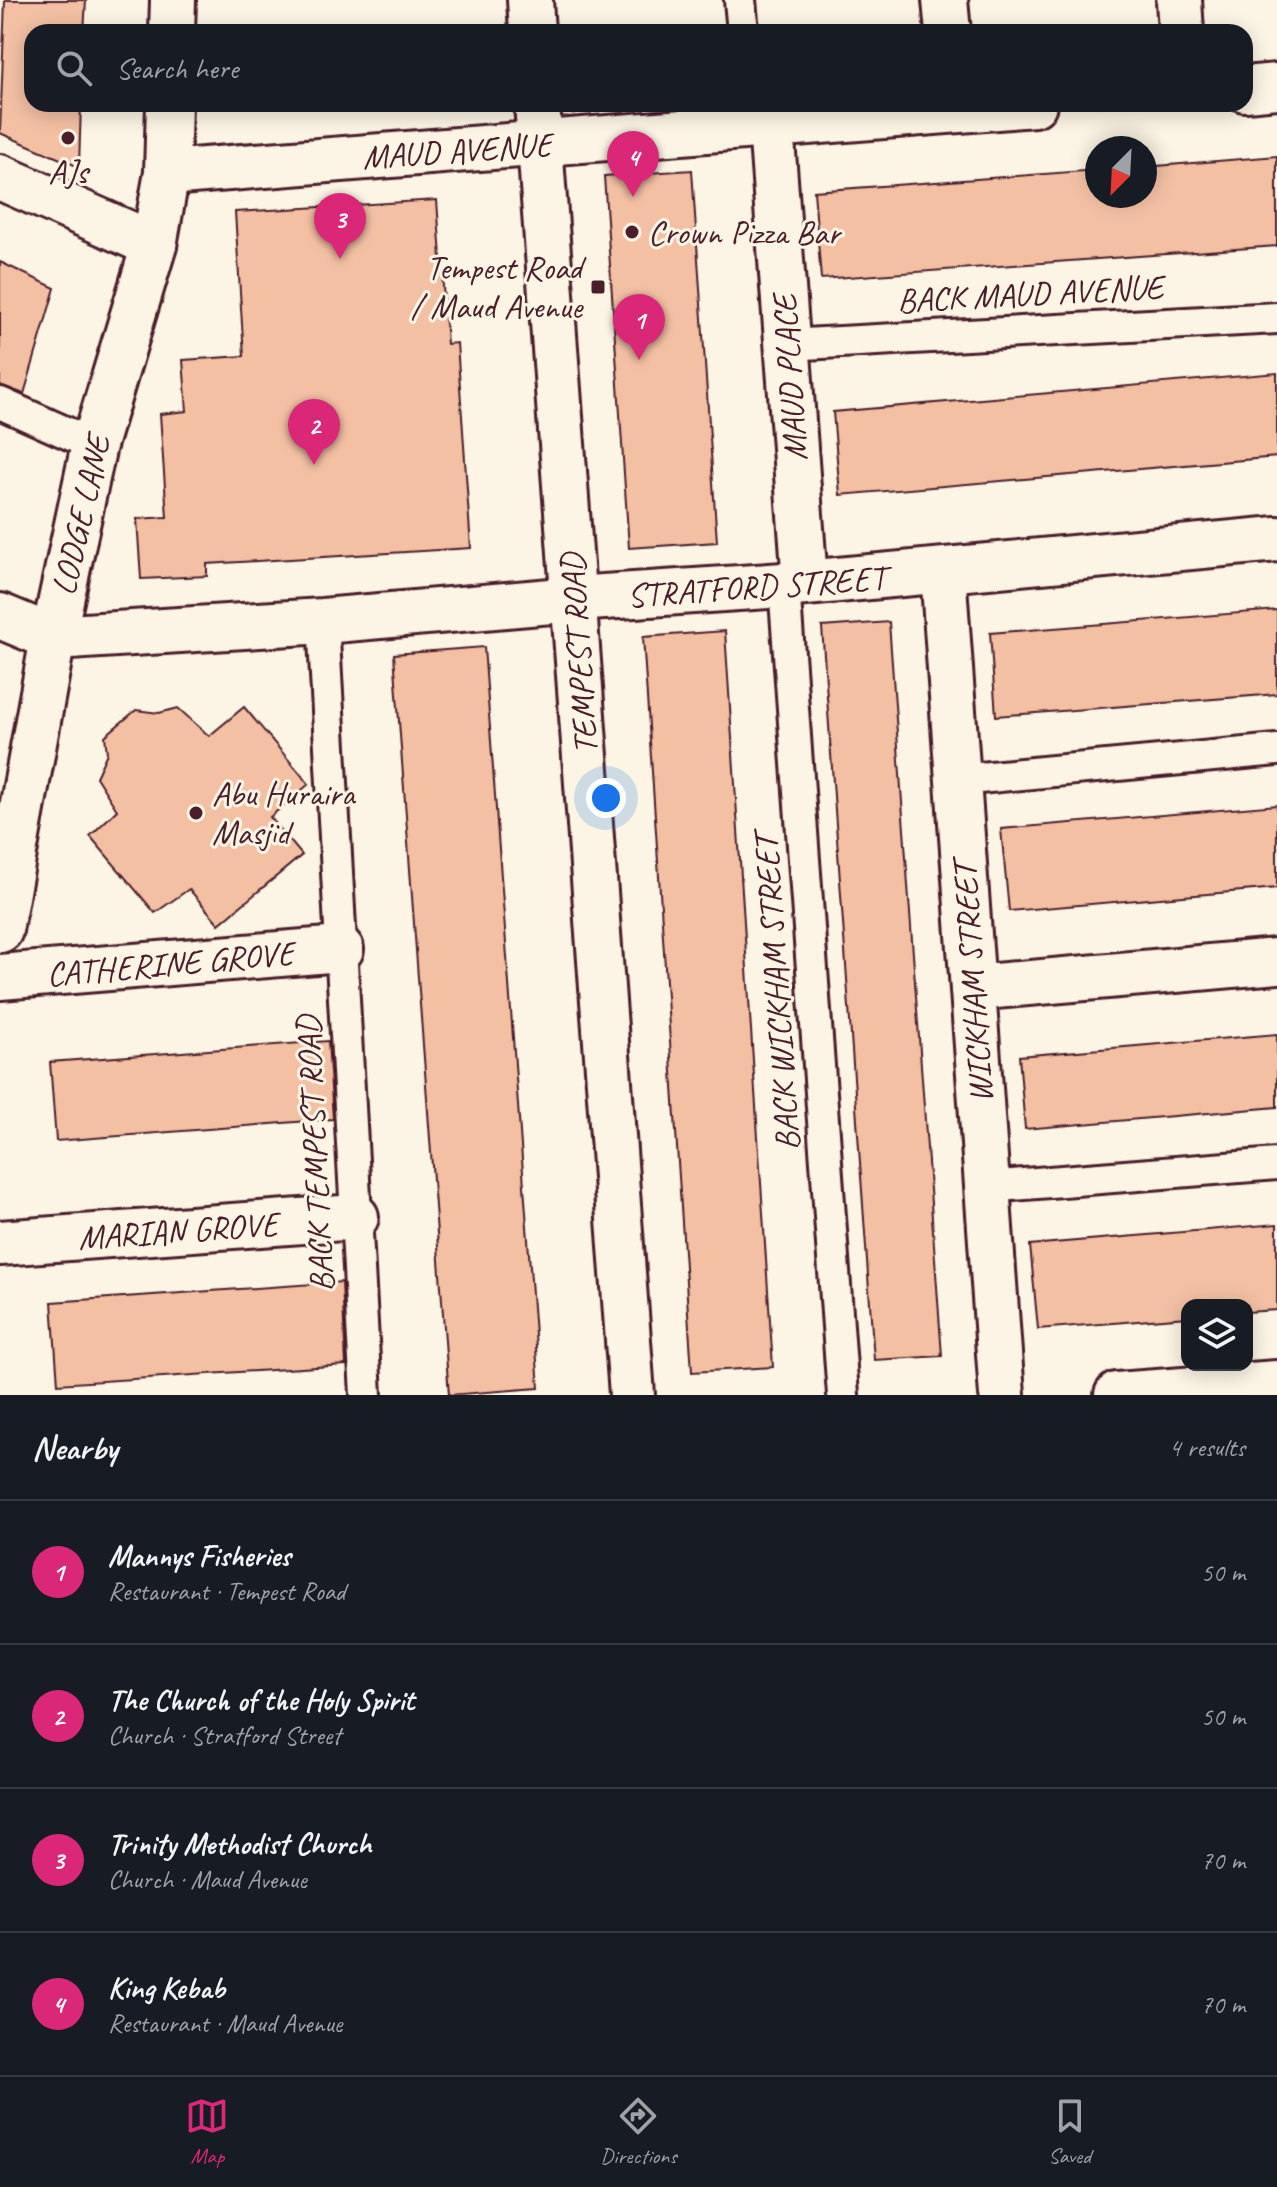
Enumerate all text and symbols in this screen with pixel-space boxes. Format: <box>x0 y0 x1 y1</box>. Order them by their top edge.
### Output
search box <box>24 24 1253 112</box>
icon: search <box>52 46 96 90</box>
text: Search here <box>116 49 238 87</box>
street label: MAUD AVENUE <box>361 122 557 179</box>
marker: AJs <box>59 129 77 147</box>
pin: 4 <box>607 131 659 197</box>
north arrow <box>1085 136 1157 208</box>
place label: AJs <box>48 150 91 193</box>
pin: 3 <box>314 193 366 259</box>
place label: Crown Pizza Bar <box>648 211 843 254</box>
marker: Crown Pizza Bar <box>623 223 641 241</box>
place label: Tempest Road / Maud Avenue <box>411 246 588 328</box>
street label: BACK MAUD AVENUE <box>896 265 1168 322</box>
marker: Tempest Road / Maud Avenue <box>589 278 607 296</box>
street label: MAUD PLACE <box>762 290 817 462</box>
pin: 1 <box>613 294 665 360</box>
pin: 2 <box>288 399 340 465</box>
street label: LODGE LANE <box>41 427 121 599</box>
street label: TEMPEST ROAD <box>550 549 607 756</box>
street label: STRATFORD STREET <box>626 555 895 617</box>
place label: Abu Huraira Masjid <box>212 772 357 854</box>
your location <box>586 778 626 818</box>
marker: Abu Huraira Masjid <box>187 804 205 822</box>
street label: BACK WICKHAM STREET <box>743 826 809 1152</box>
street label: WICKHAM STREET <box>942 853 1002 1104</box>
street label: CATHERINE GROVE <box>45 931 300 996</box>
street label: BACK TEMPEST ROAD <box>286 1012 343 1293</box>
street label: MARIAN GROVE <box>77 1202 284 1259</box>
map controls <box>1181 1299 1253 1371</box>
button: layers <box>1181 1299 1253 1371</box>
text: Nearby <box>32 1426 118 1469</box>
text: 4 results <box>1169 1431 1245 1464</box>
text: Mannys Fisheries <box>108 1537 291 1575</box>
text: 1 <box>52 1556 64 1589</box>
text: 50 m <box>1201 1556 1245 1589</box>
text: Restaurant · Tempest Road <box>108 1575 345 1608</box>
text: The Church of the Holy Spirit <box>108 1681 414 1719</box>
text: 2 <box>52 1700 64 1733</box>
text: 50 m <box>1201 1700 1245 1733</box>
text: Church · Stratford Street <box>108 1719 341 1752</box>
text: Trinity Methodist Church <box>108 1825 372 1863</box>
text: 3 <box>52 1844 64 1877</box>
text: 70 m <box>1201 1844 1245 1877</box>
text: Church · Maud Avenue <box>108 1863 307 1896</box>
text: King Kebab <box>108 1969 225 2007</box>
text: 4 <box>52 1988 64 2021</box>
text: 70 m <box>1201 1988 1245 2021</box>
text: Restaurant · Maud Avenue <box>108 2007 342 2040</box>
tab: Map <box>185 2094 229 2170</box>
tab: Directions <box>600 2094 677 2170</box>
tab: Saved <box>1048 2094 1092 2170</box>

